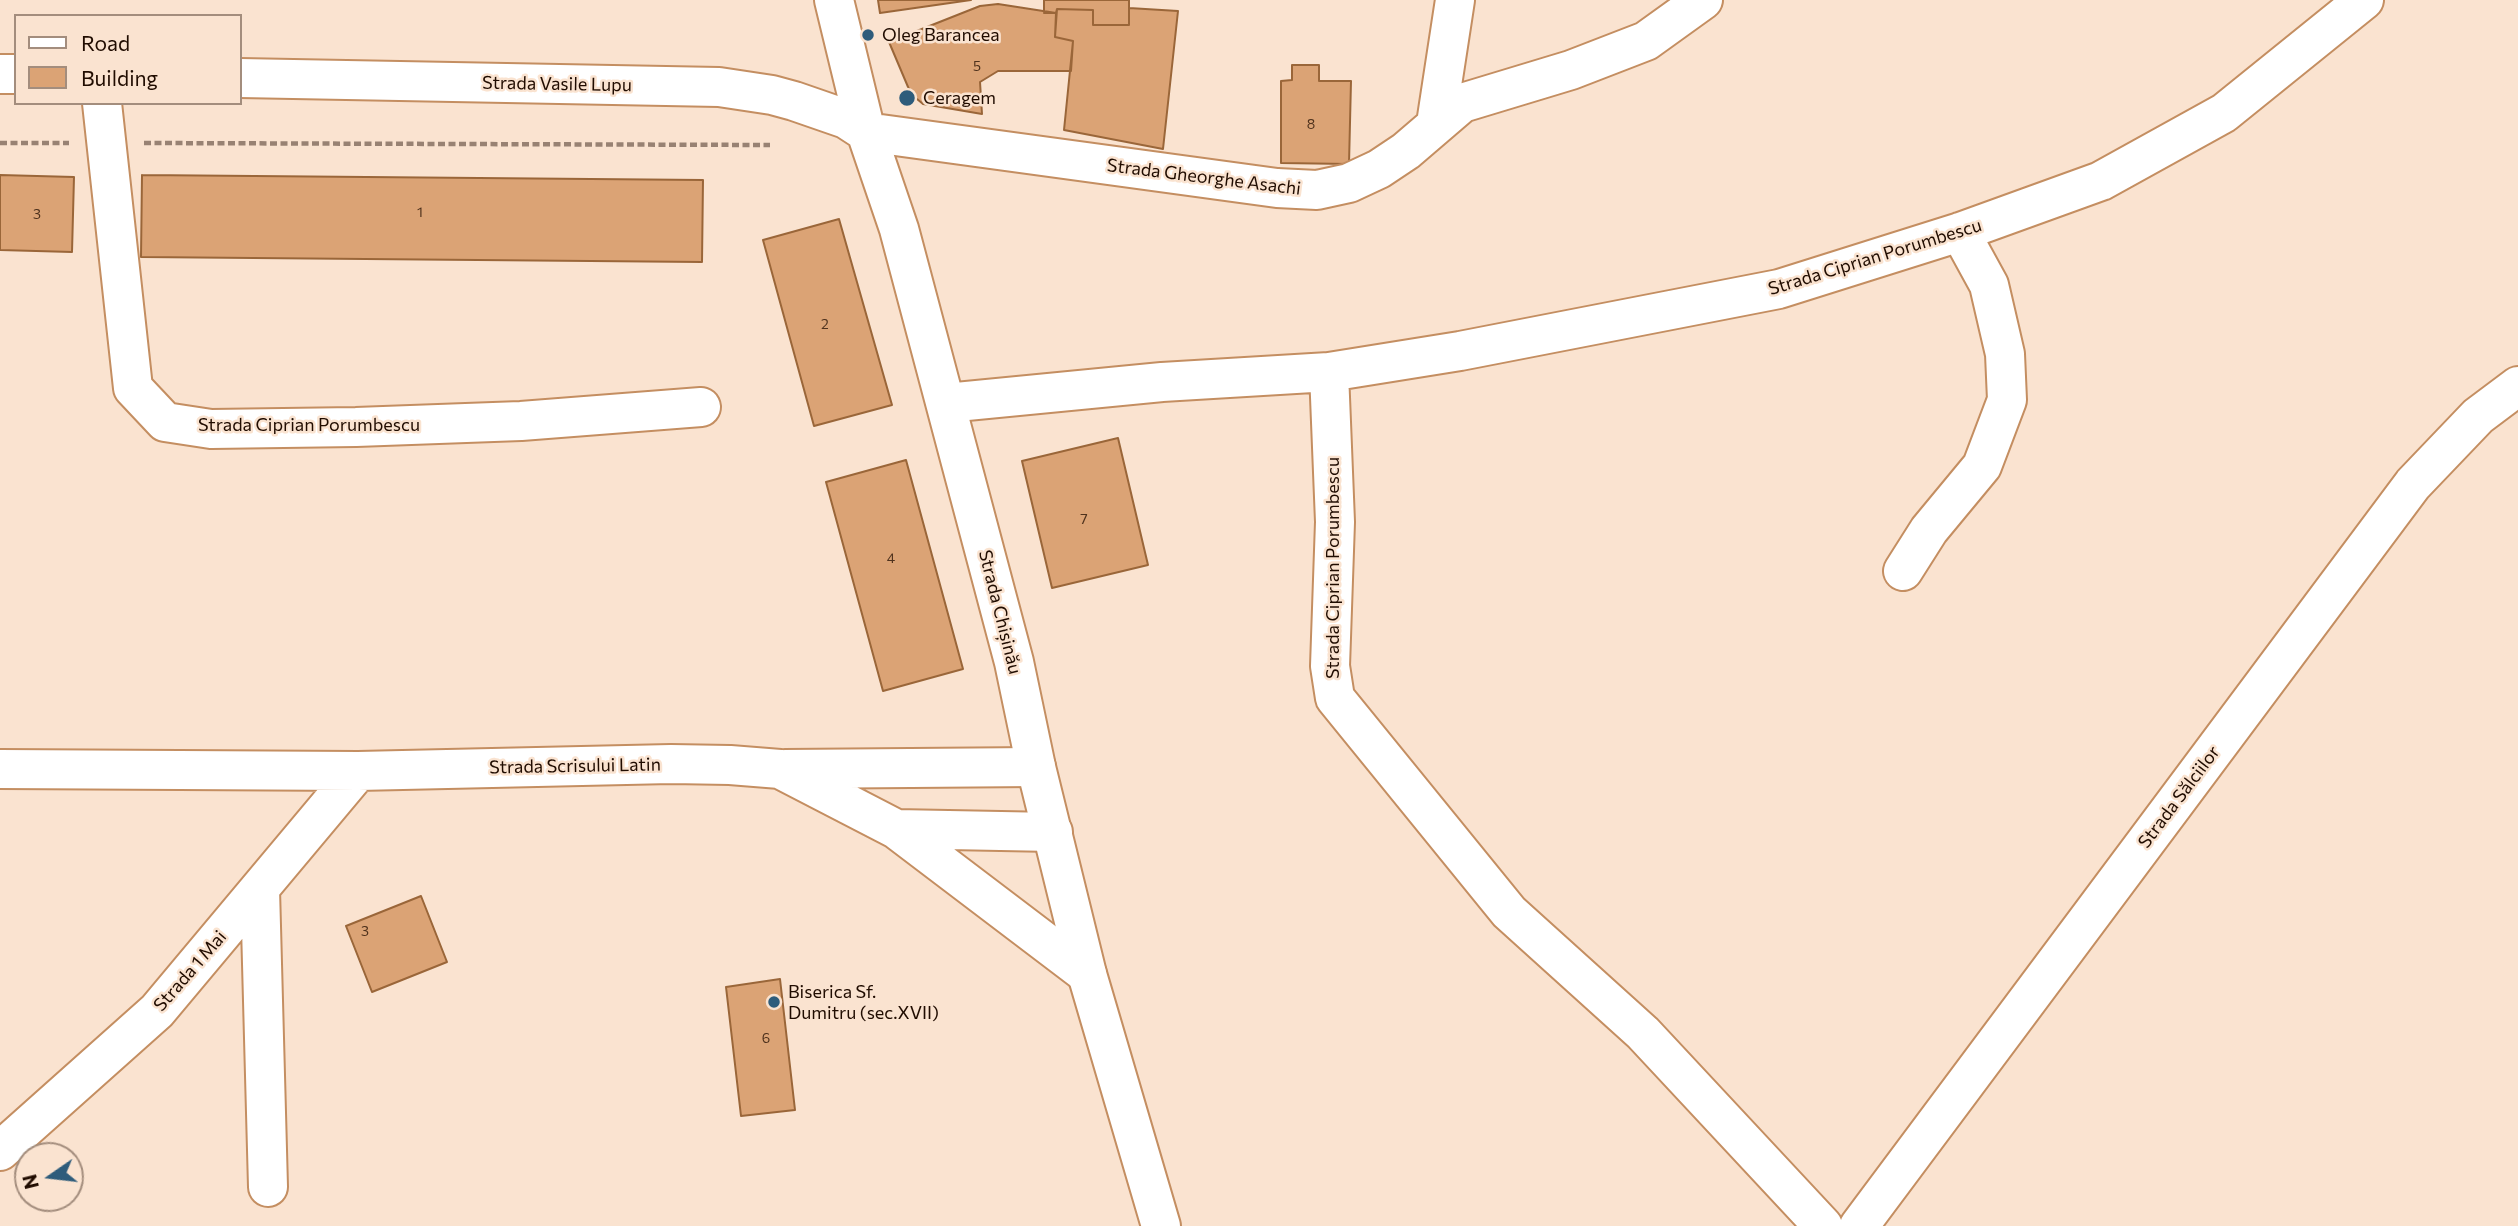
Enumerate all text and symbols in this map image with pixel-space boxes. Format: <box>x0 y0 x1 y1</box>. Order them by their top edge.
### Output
legend <box>14 14 242 105</box>
place label: Oleg Barancea <box>882 24 1000 46</box>
marker: Oleg Barancea <box>860 27 876 43</box>
text: Road <box>81 30 130 55</box>
house number: 5 <box>973 58 981 74</box>
text: Building <box>81 65 158 90</box>
street label: Strada Vasile Lupu <box>482 72 632 96</box>
place label: Ceragem <box>923 87 996 109</box>
marker: Ceragem <box>897 88 917 108</box>
house number: 8 <box>1307 116 1315 132</box>
street label: Strada Gheorghe Asachi <box>1106 154 1302 200</box>
house number: 1 <box>417 204 423 220</box>
house number: 3 <box>33 206 41 222</box>
street label: Strada Ciprian Porumbescu <box>1766 214 1984 300</box>
house number: 2 <box>821 316 829 332</box>
street label: Strada Ciprian Porumbescu <box>198 414 420 436</box>
street label: Strada Ciprian Porumbescu <box>1322 457 1344 679</box>
house number: 7 <box>1080 511 1088 527</box>
street label: Strada Chișinău <box>974 548 1026 676</box>
house number: 4 <box>887 550 895 566</box>
street label: Strada Sălciilor <box>2133 742 2225 852</box>
street label: Strada Scrisului Latin <box>489 754 661 778</box>
house number: 3 <box>361 923 369 939</box>
street label: Strada 1 Mai <box>149 926 231 1016</box>
place label: Biserica Sf. Dumitru (sec.XVII) <box>788 981 939 1024</box>
marker: Biserica Sf. Dumitru (sec.XVII) <box>766 994 782 1010</box>
house number: 6 <box>762 1030 770 1046</box>
north arrow <box>14 1142 84 1212</box>
text: N <box>17 1172 43 1191</box>

